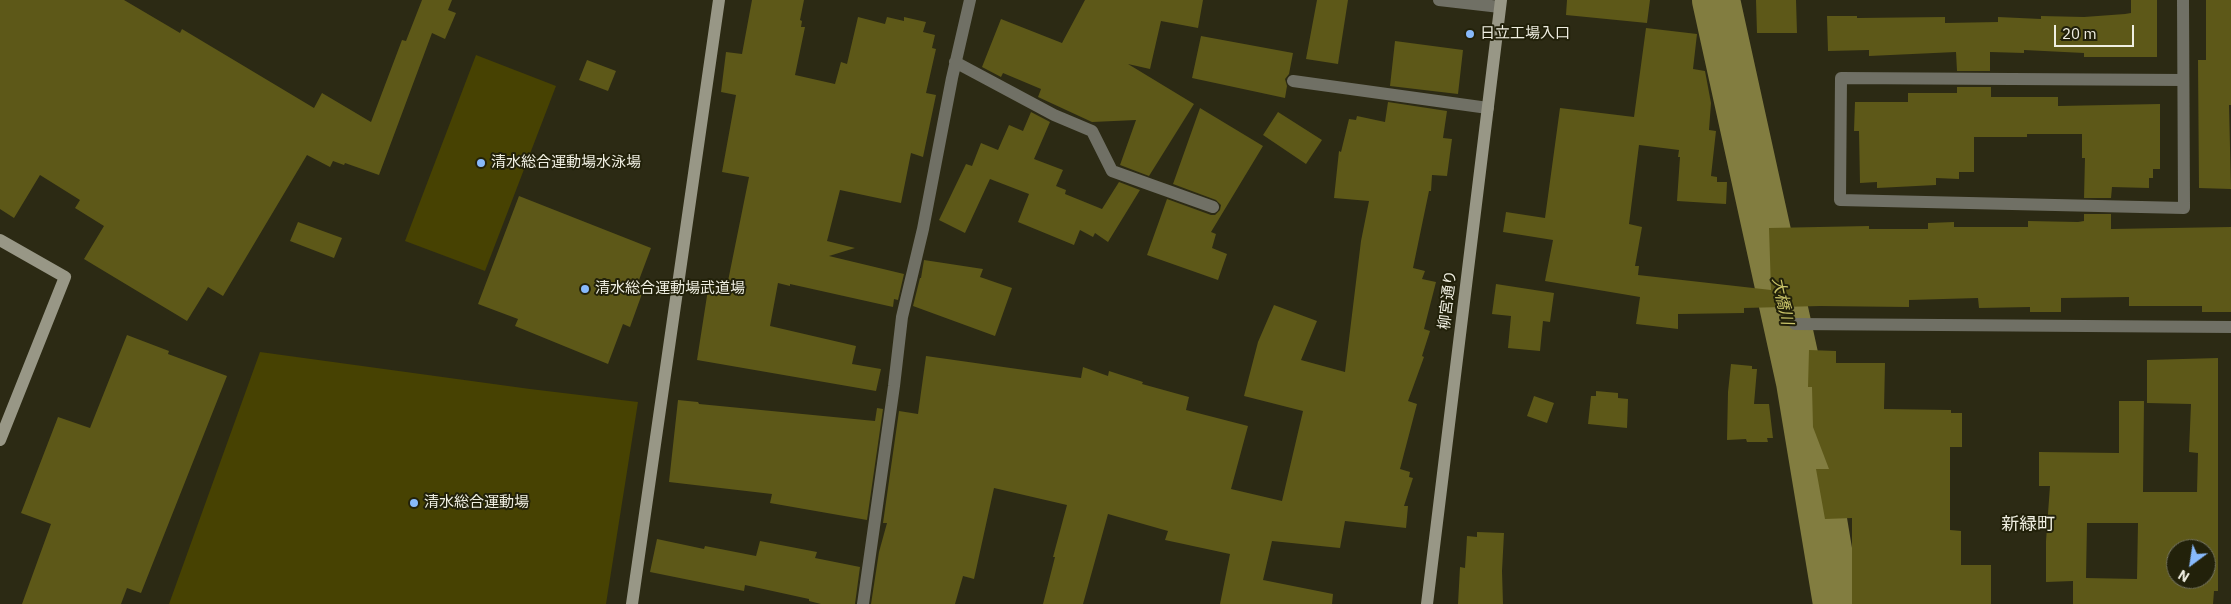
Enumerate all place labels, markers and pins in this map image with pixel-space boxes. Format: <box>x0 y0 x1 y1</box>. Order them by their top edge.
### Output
place label: 日立工場入口 <box>1480 25 1570 43</box>
marker: 日立工場入口 <box>1464 28 1476 40</box>
place label: 清水総合運動場水泳場 <box>491 154 641 172</box>
marker: 清水総合運動場水泳場 <box>475 157 487 169</box>
place label: 清水総合運動場武道場 <box>595 280 745 298</box>
marker: 清水総合運動場武道場 <box>579 283 591 295</box>
place label: 清水総合運動場 <box>424 494 529 512</box>
marker: 清水総合運動場 <box>408 497 420 509</box>

